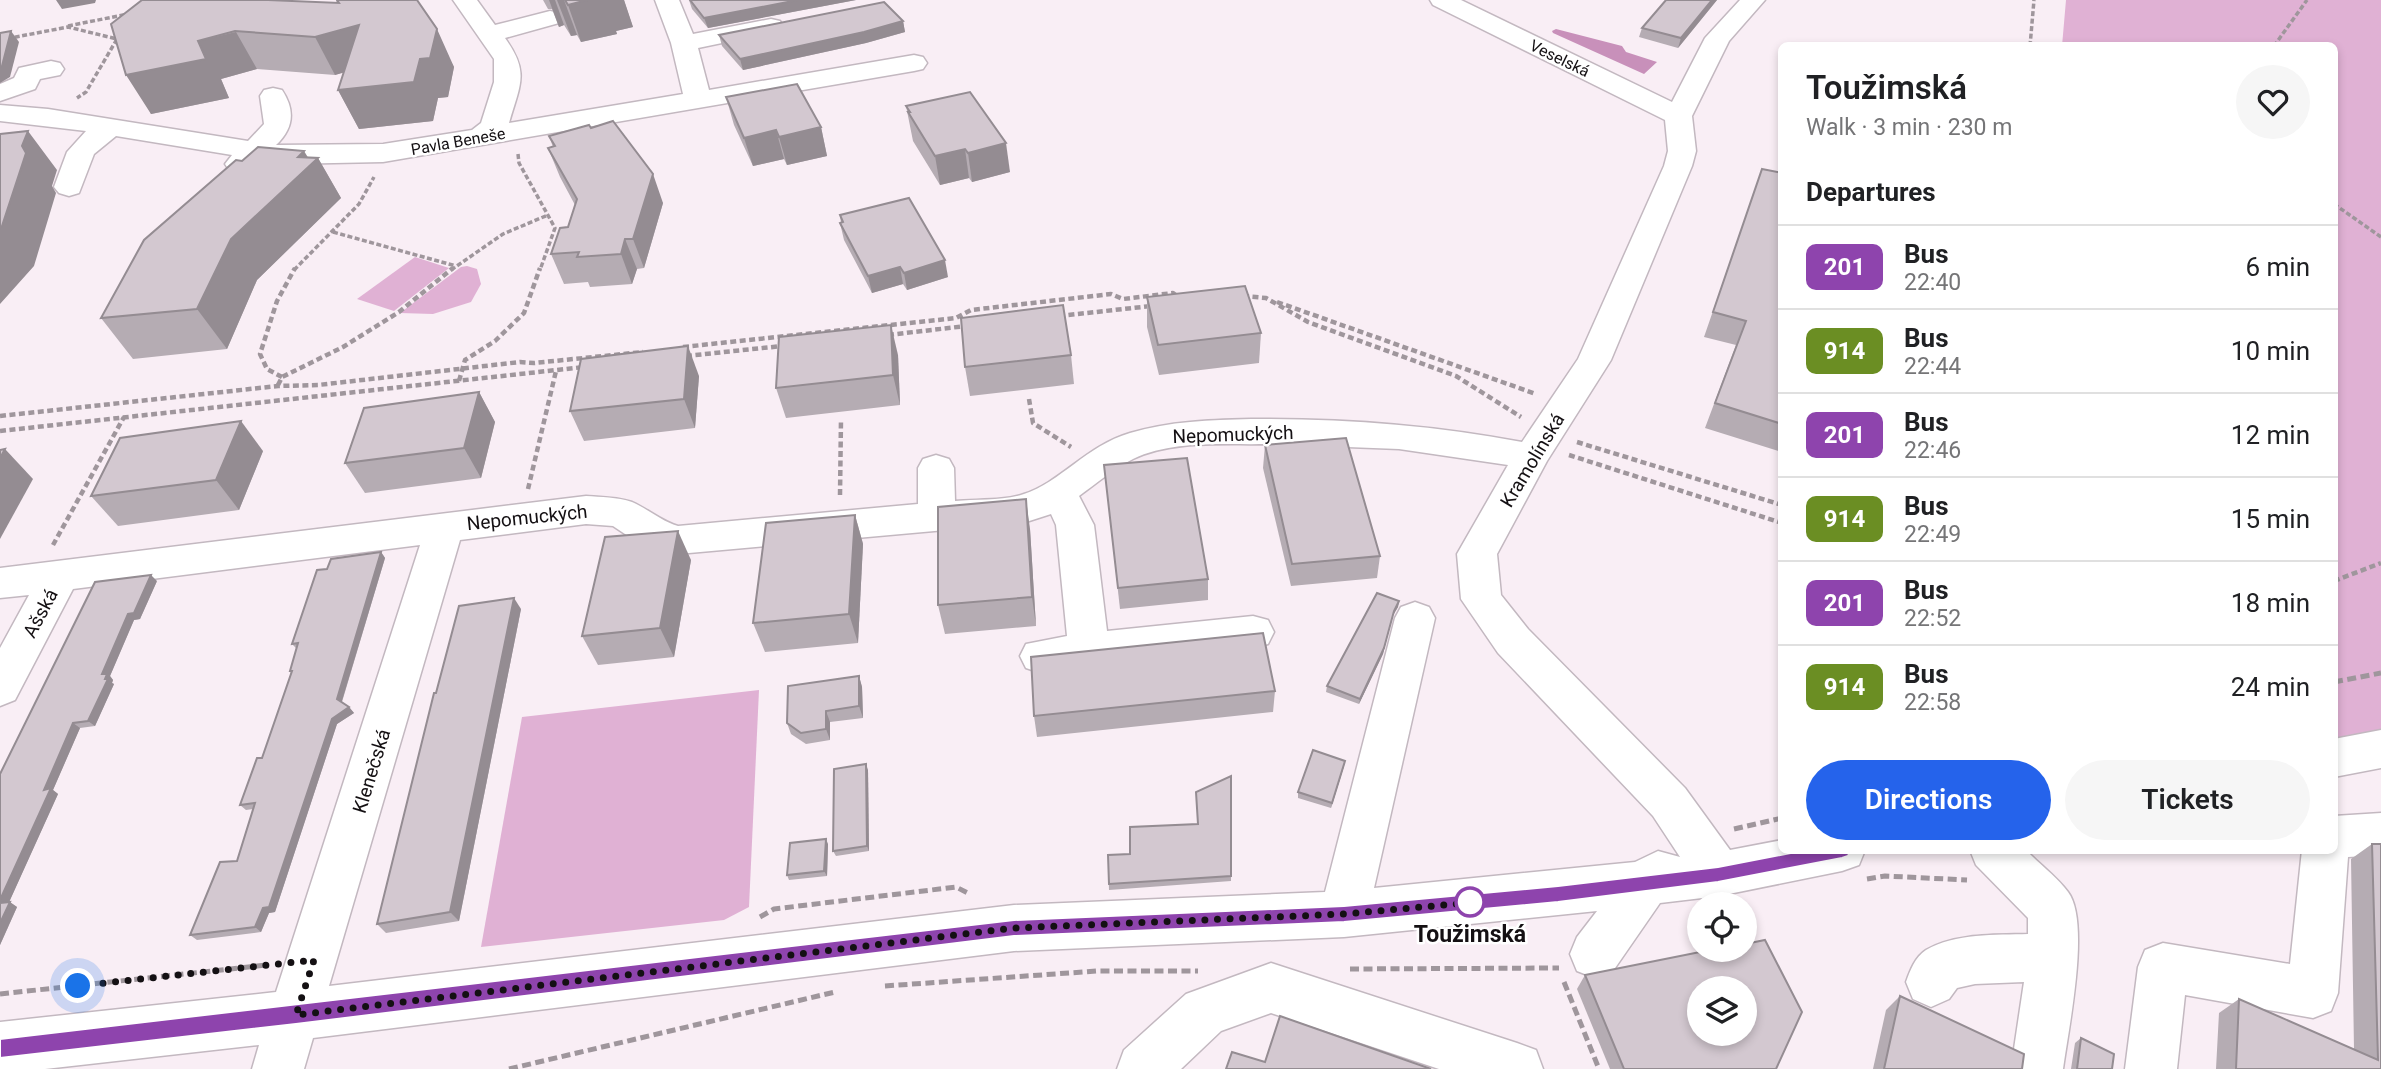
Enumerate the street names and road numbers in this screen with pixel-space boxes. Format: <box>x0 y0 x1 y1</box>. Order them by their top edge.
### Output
street label: Veselská <box>1527 36 1593 81</box>
street label: Pavla Beneše <box>409 124 507 159</box>
street label: Kramolínská <box>1495 409 1569 511</box>
street label: Nepomuckých <box>1172 421 1294 448</box>
street label: Nepomuckých <box>466 500 588 535</box>
street label: Ašská <box>18 585 63 642</box>
street label: Klenečská <box>348 726 395 816</box>

